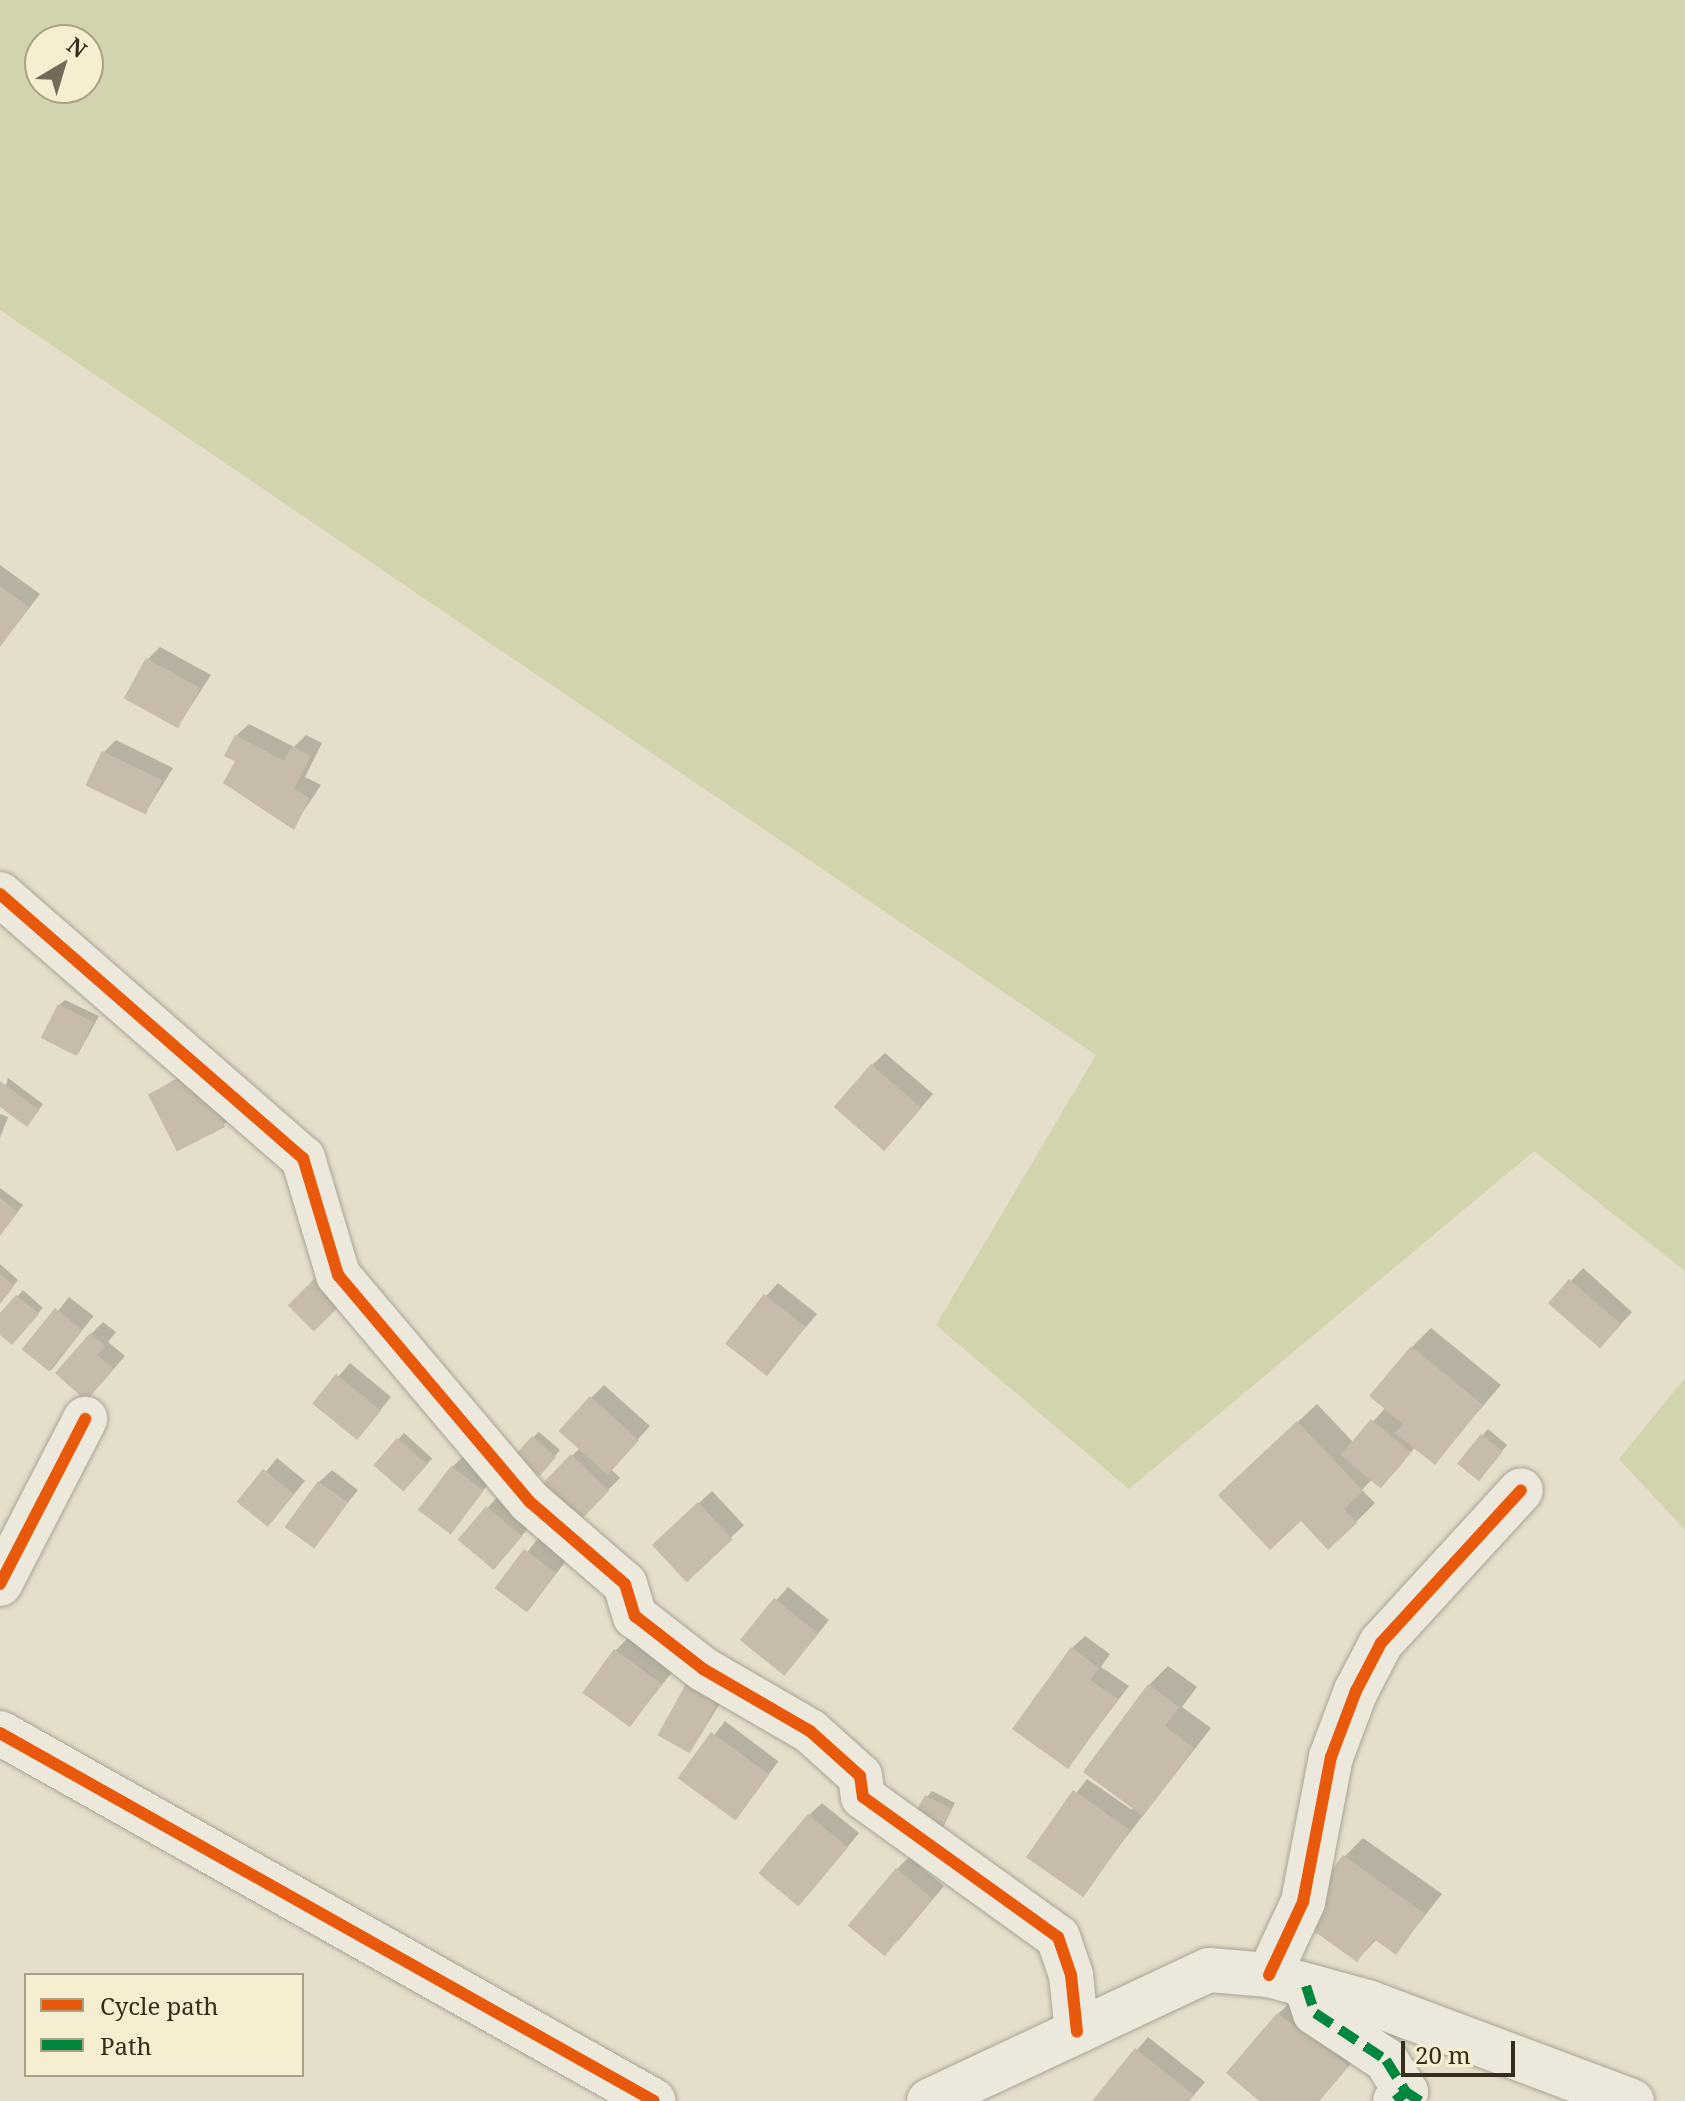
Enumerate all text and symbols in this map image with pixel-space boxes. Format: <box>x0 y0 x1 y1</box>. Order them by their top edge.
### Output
north arrow <box>24 24 104 104</box>
text: N <box>61 30 94 64</box>
legend <box>24 1973 304 2077</box>
text: Cycle path <box>100 1989 219 2022</box>
scale bar <box>1405 2025 1519 2075</box>
text: Path <box>100 2029 152 2062</box>
text: 20 m <box>1415 2038 1471 2071</box>

